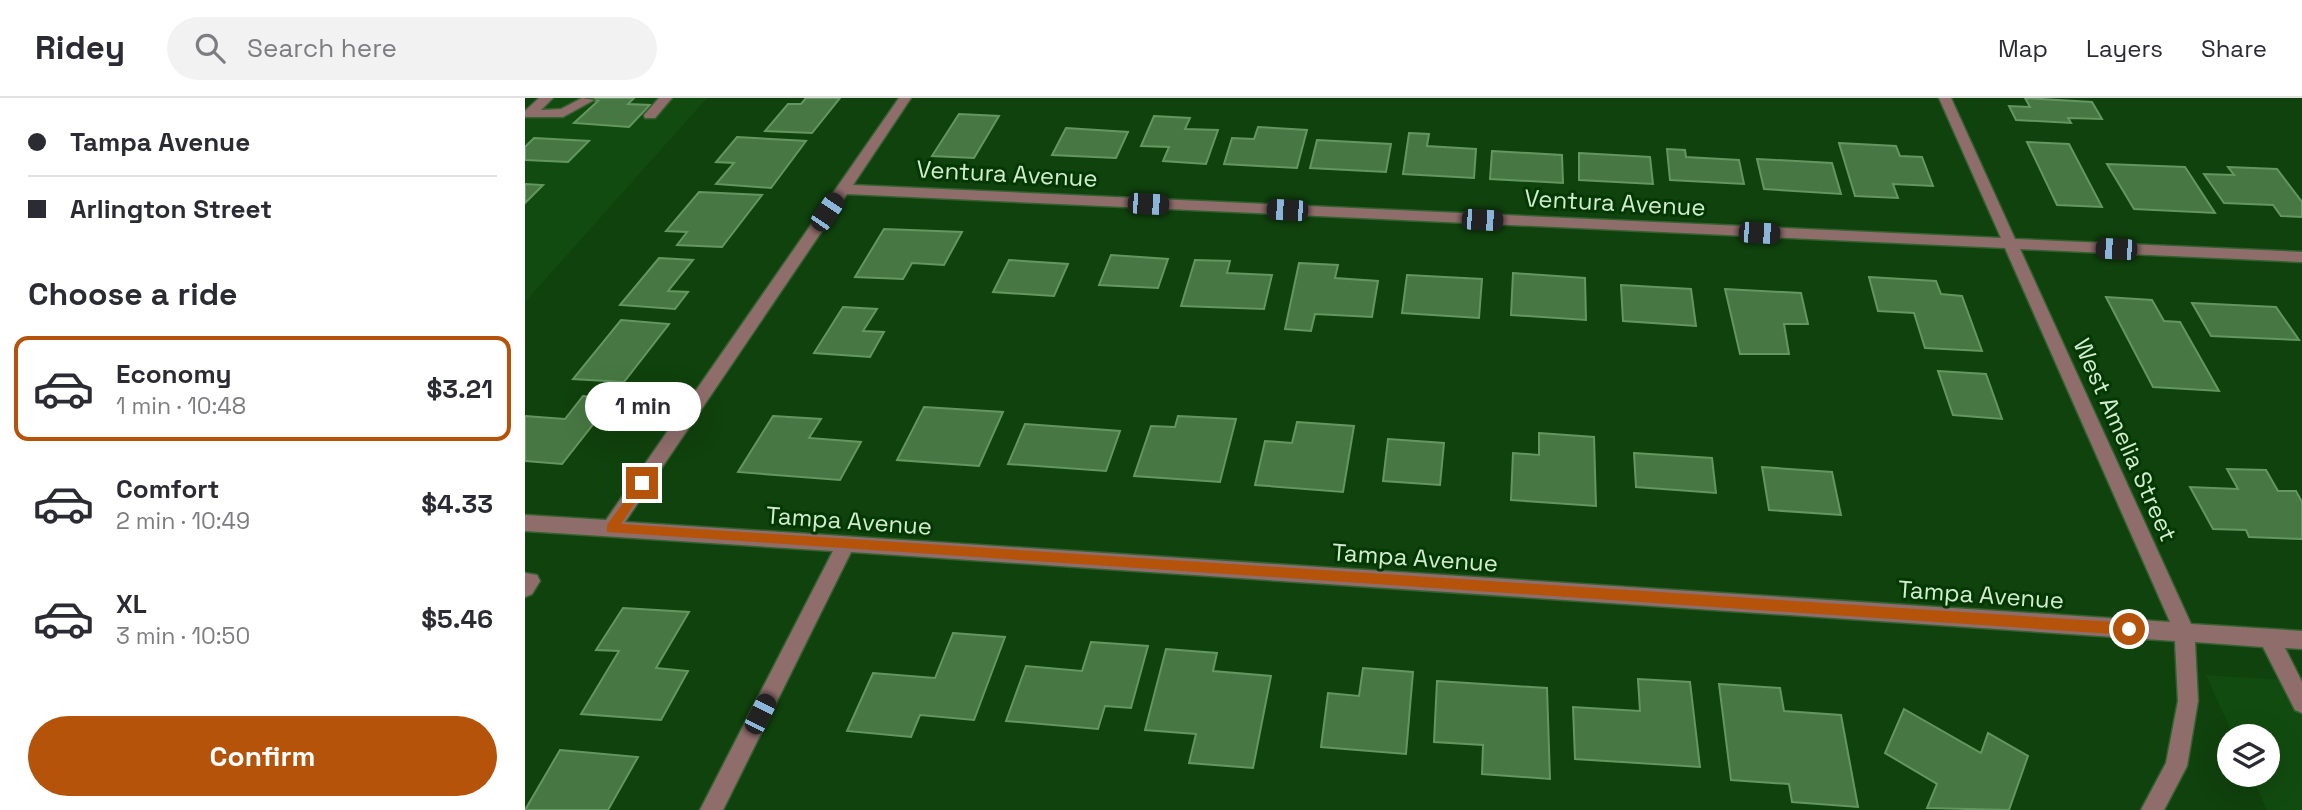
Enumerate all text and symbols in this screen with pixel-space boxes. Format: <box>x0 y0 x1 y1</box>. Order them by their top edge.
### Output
search box <box>167 17 657 80</box>
text: Ridey <box>35 27 125 69</box>
icon: search <box>191 29 229 67</box>
text: Search here <box>247 31 397 65</box>
text: Map <box>1998 33 2048 64</box>
text: Layers <box>2086 33 2163 64</box>
text: Share <box>2201 33 2267 64</box>
text: Tampa Avenue <box>70 125 250 159</box>
street label: Ventura Avenue <box>916 153 1098 194</box>
street label: Ventura Avenue <box>1524 182 1706 223</box>
car <box>807 189 848 235</box>
text: Arlington Street <box>70 192 272 226</box>
car <box>1127 192 1170 216</box>
car <box>1266 198 1309 222</box>
car <box>1461 208 1504 232</box>
car <box>1738 221 1781 245</box>
car <box>2095 237 2138 261</box>
text: Choose a ride <box>28 274 238 314</box>
street label: West Amelia Street <box>2067 333 2184 546</box>
icon: car <box>32 357 95 420</box>
text: Economy <box>116 357 232 391</box>
text: $3.21 <box>426 372 493 406</box>
callout: 1 min <box>584 382 700 430</box>
text: 1 min · 10:48 <box>116 391 246 421</box>
text: 1 min <box>615 391 671 421</box>
route end <box>626 467 658 499</box>
icon: car <box>32 472 95 535</box>
text: Comfort <box>116 472 219 506</box>
text: $4.33 <box>421 487 493 521</box>
street label: Tampa Avenue <box>765 499 933 542</box>
text: 2 min · 10:49 <box>116 506 250 536</box>
street label: Tampa Avenue <box>1331 536 1499 579</box>
street label: Tampa Avenue <box>1897 573 2065 616</box>
icon: car <box>32 587 95 650</box>
text: XL <box>116 587 147 621</box>
text: $5.46 <box>421 602 493 636</box>
route start <box>2113 613 2145 645</box>
text: 3 min · 10:50 <box>116 621 250 651</box>
car <box>742 691 779 737</box>
button: Confirm <box>28 716 497 796</box>
map controls <box>2217 724 2280 787</box>
button: layers <box>2217 724 2280 787</box>

